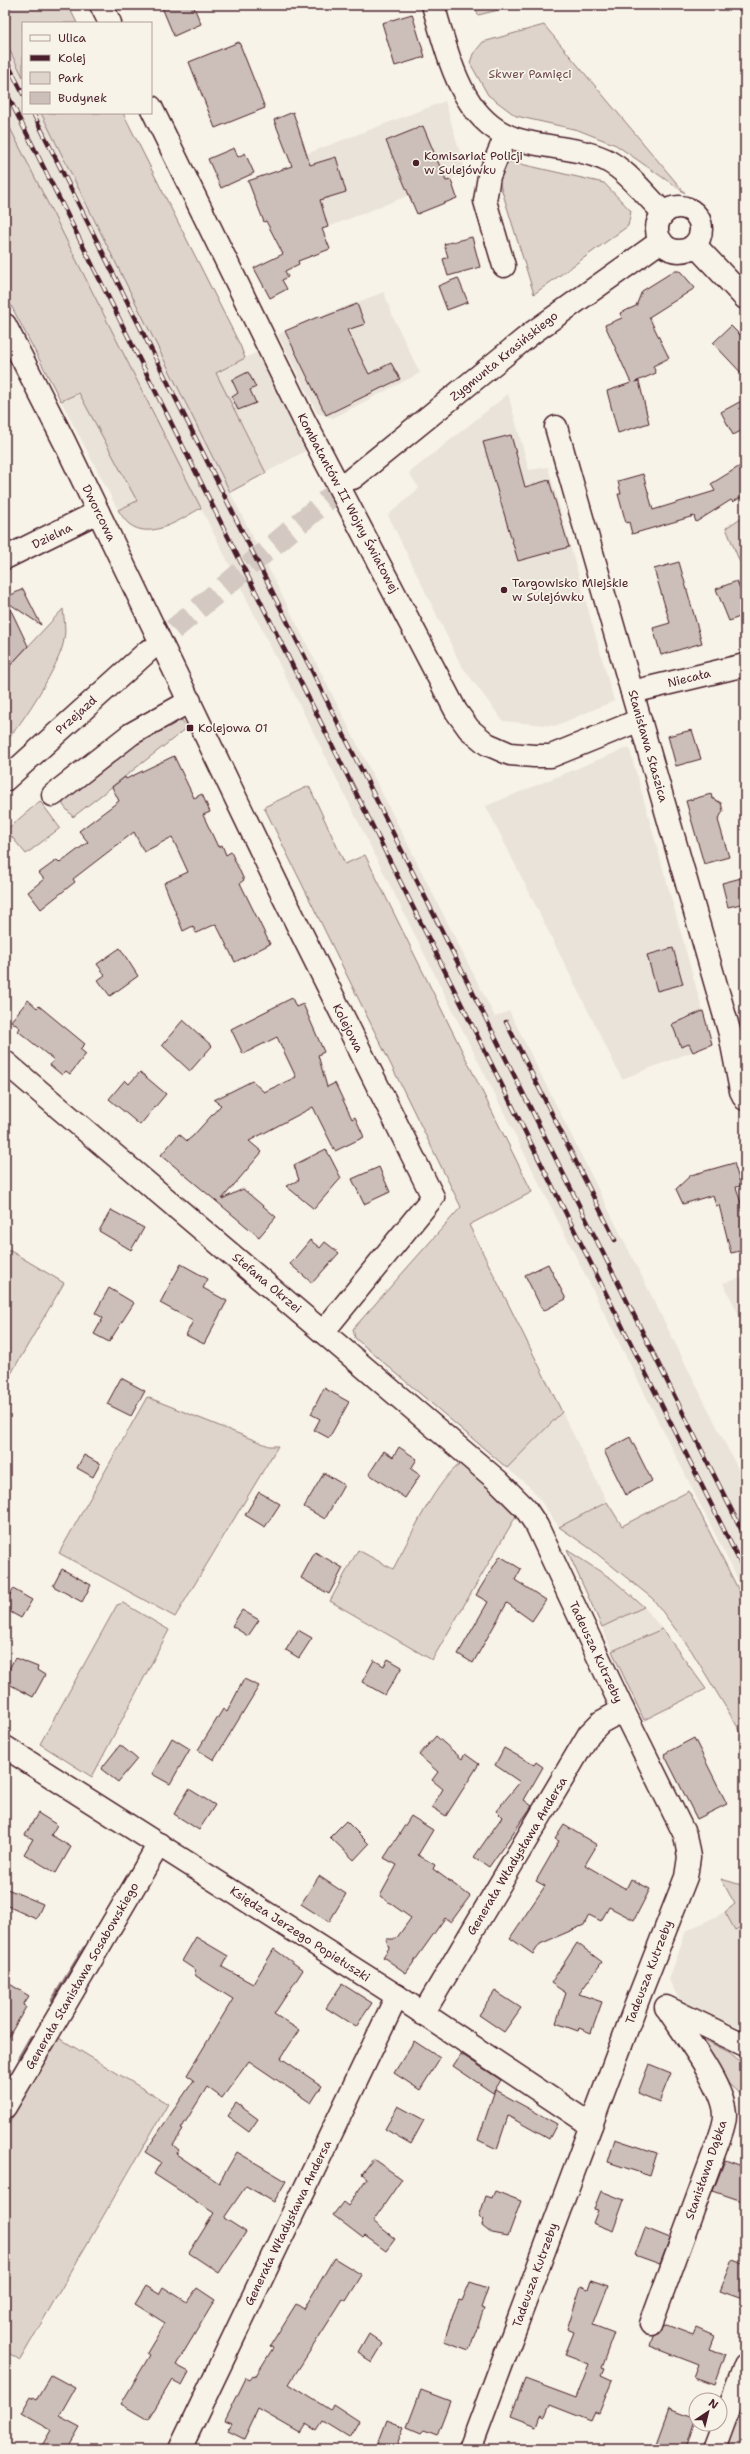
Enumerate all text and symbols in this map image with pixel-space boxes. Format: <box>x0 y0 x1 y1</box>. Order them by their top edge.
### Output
legend <box>22 22 152 114</box>
text: Ulica <box>58 30 87 46</box>
text: Kolej <box>58 50 86 66</box>
park label: Skwer Pamięci <box>488 66 572 82</box>
text: Park <box>58 70 84 86</box>
text: Budynek <box>58 90 107 106</box>
place label: Komisariat Policji w Sulejówku <box>424 148 523 178</box>
marker: Komisariat Policji w Sulejówku <box>411 158 421 168</box>
street label: Zygmunta Krasińskiego <box>447 308 561 404</box>
street label: Kombatantów II Wojny Światowej <box>294 410 402 596</box>
street label: Dworcowa <box>78 482 120 544</box>
street label: Dzielna <box>29 519 75 553</box>
place label: Targowisko Miejskie w Sulejówku <box>512 575 629 605</box>
marker: Targowisko Miejskie w Sulejówku <box>499 585 509 595</box>
street label: Niecała <box>666 665 713 691</box>
street label: Stanisława Staszica <box>624 688 672 805</box>
street label: Przejazd <box>52 692 100 738</box>
place label: Kolejowa 01 <box>198 720 268 736</box>
marker: Kolejowa 01 <box>185 723 195 733</box>
street label: Kolejowa <box>329 1001 367 1056</box>
street label: Stefana Okrzei <box>229 1249 305 1317</box>
street label: Tadeusza Kutrzeby <box>565 1599 627 1705</box>
street label: Generała Władysława Andersa <box>463 1773 571 1938</box>
street label: Generała Stanisława Sosabowskiego <box>22 1879 142 2073</box>
street label: Księdza Jerzego Popiełuszki <box>227 1883 373 1985</box>
street label: Tadeusza Kutrzeby <box>622 1918 676 2026</box>
street label: Stanisława Dąbka <box>681 2118 731 2222</box>
street label: Generała Władysława Andersa <box>241 2137 335 2308</box>
street label: Tadeusza Kutrzeby <box>509 2220 561 2330</box>
north arrow <box>688 2392 728 2432</box>
text: N <box>706 2396 722 2413</box>

